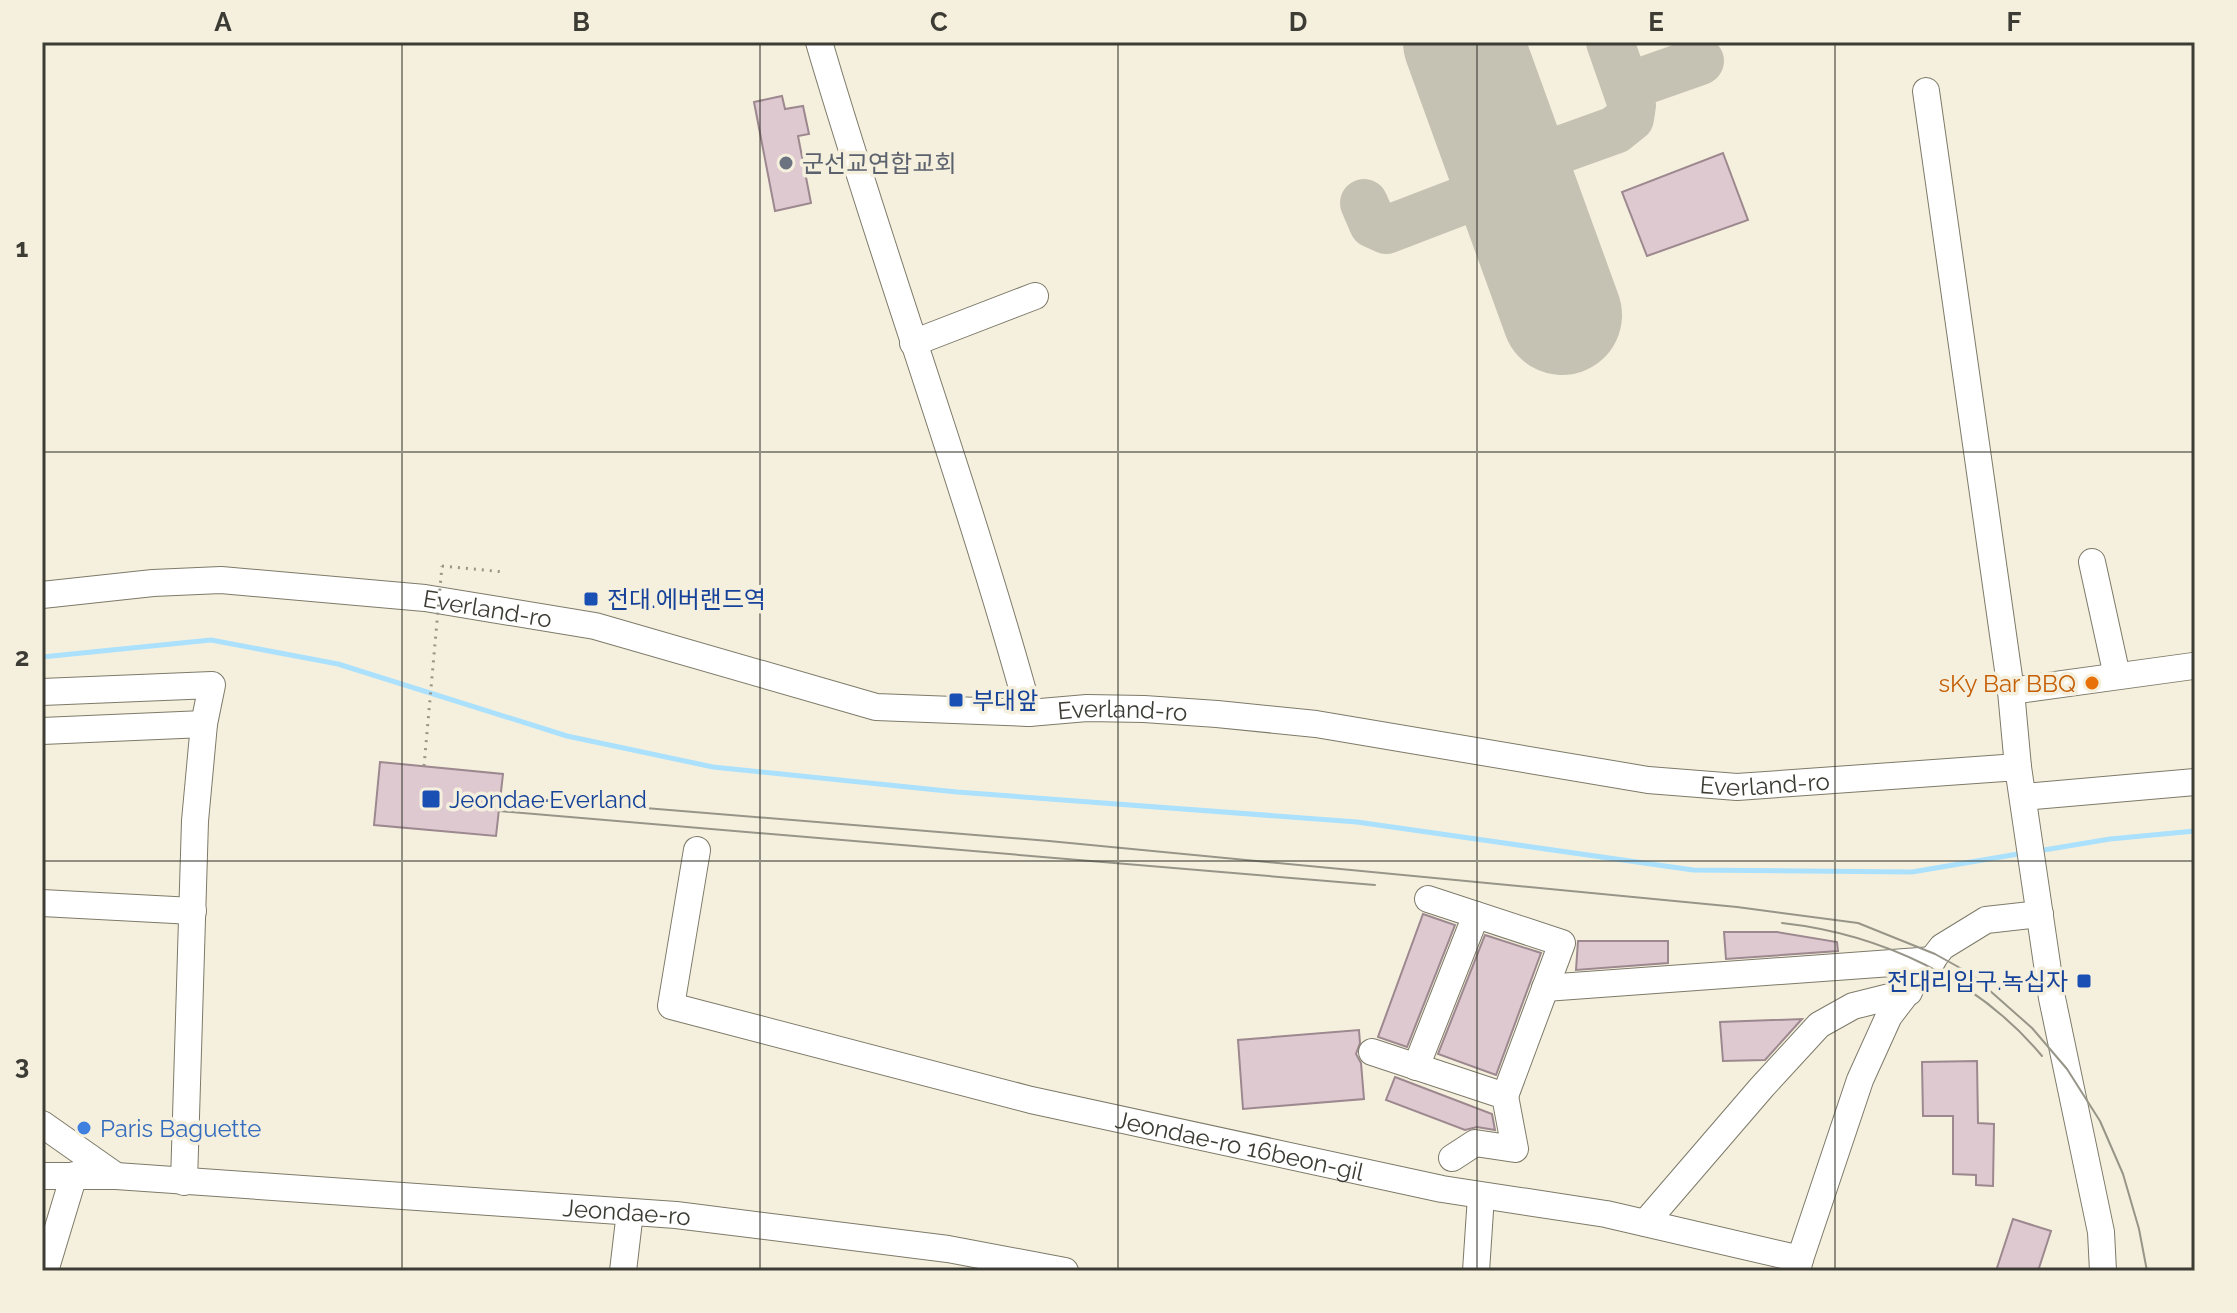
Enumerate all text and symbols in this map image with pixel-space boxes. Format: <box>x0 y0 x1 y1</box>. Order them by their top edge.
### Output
text: A <box>214 7 232 37</box>
text: B <box>572 7 590 37</box>
text: C <box>930 7 948 37</box>
text: D <box>1289 7 1307 37</box>
text: E <box>1648 7 1664 37</box>
text: F <box>2007 7 2022 37</box>
place label: 군선교연합교회 <box>802 149 957 178</box>
marker: 군선교연합교회 <box>777 154 795 172</box>
text: 1 <box>16 233 29 263</box>
street label: Everland-ro <box>421 583 554 633</box>
place label: 전대.에버랜드역 <box>607 585 766 614</box>
marker: 전대.에버랜드역 <box>582 590 600 608</box>
text: 2 <box>15 642 29 672</box>
place label: sKy Bar BBQ <box>1938 669 2076 698</box>
marker: sKy Bar BBQ <box>2083 674 2101 692</box>
place label: 부대앞 <box>972 686 1038 715</box>
marker: 부대앞 <box>947 691 965 709</box>
street label: Everland-ro <box>1056 693 1188 726</box>
street label: Everland-ro <box>1699 766 1831 802</box>
place label: Jeondae·Everland <box>449 785 647 814</box>
marker: Jeondae·Everland <box>420 788 442 810</box>
place label: 전대리입구.녹십자 <box>1887 967 2068 996</box>
marker: 전대리입구.녹십자 <box>2075 972 2093 990</box>
text: 3 <box>15 1050 29 1080</box>
street label: Jeondae-ro 16beon-gil <box>1113 1104 1367 1186</box>
place label: Paris Baguette <box>100 1114 261 1143</box>
marker: Paris Baguette <box>75 1119 93 1137</box>
street label: Jeondae-ro <box>562 1193 692 1231</box>

